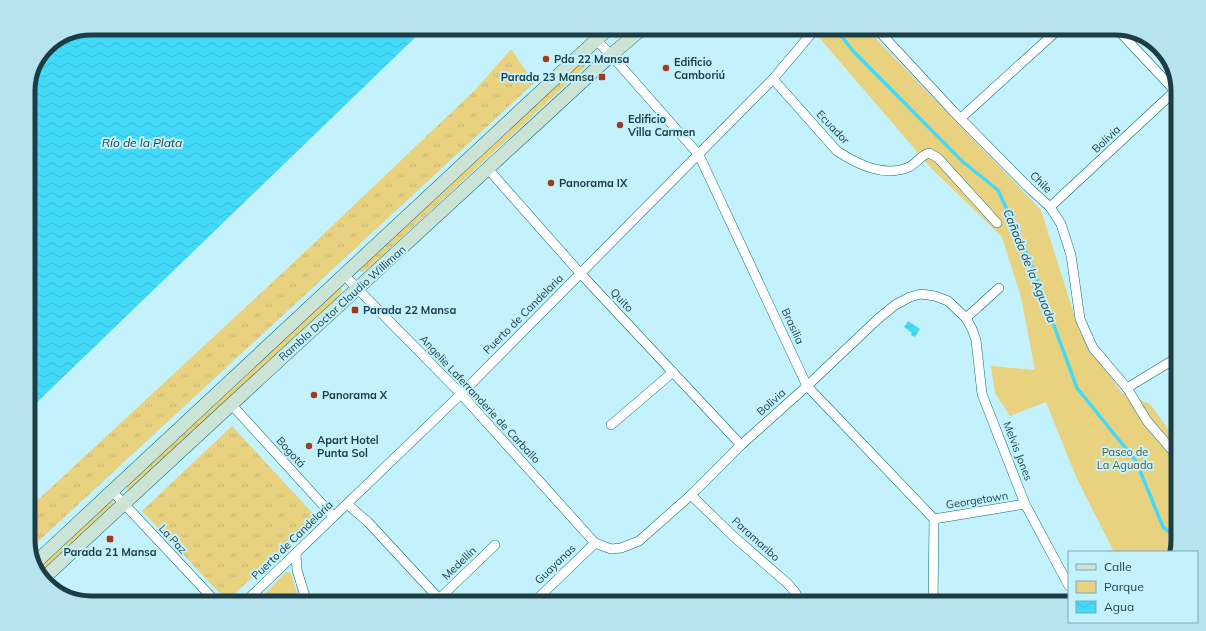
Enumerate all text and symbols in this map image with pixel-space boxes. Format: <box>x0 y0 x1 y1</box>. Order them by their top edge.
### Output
place label: Pda 22 Mansa <box>554 52 629 66</box>
marker: Pda 22 Mansa <box>541 54 551 64</box>
place label: Edificio Camboriú <box>674 55 725 82</box>
marker: Edificio Camboriú <box>661 63 671 73</box>
place label: Parada 23 Mansa <box>501 70 594 84</box>
marker: Parada 23 Mansa <box>597 72 607 82</box>
street label: Ecuador <box>813 107 853 147</box>
place label: Edificio Villa Carmen <box>627 112 695 139</box>
marker: Edificio Villa Carmen <box>615 120 625 130</box>
street label: Bolivia <box>1089 122 1123 156</box>
water label: Río de la Plata <box>102 135 182 150</box>
street label: Chile <box>1027 168 1055 196</box>
place label: Panorama IX <box>559 176 628 190</box>
marker: Panorama IX <box>546 178 556 188</box>
water label: Cañada de la Aguada <box>1000 207 1060 325</box>
street label: Rambla Doctor Claudio Williman <box>276 242 408 364</box>
street label: Puerto de Candelaria <box>480 271 566 357</box>
street label: Quito <box>607 285 637 315</box>
place label: Parada 22 Mansa <box>363 303 456 317</box>
marker: Parada 22 Mansa <box>350 305 360 315</box>
street label: Brasilia <box>779 306 807 346</box>
street label: Angelie Laferranderie de Carballo <box>417 332 543 466</box>
street label: Bolivia <box>754 385 788 419</box>
place label: Panorama X <box>322 388 388 402</box>
marker: Panorama X <box>309 390 319 400</box>
street label: Melvis Jones <box>1000 419 1036 483</box>
place label: Apart Hotel Punta Sol <box>317 433 379 460</box>
street label: Bogotá <box>273 434 309 470</box>
marker: Apart Hotel Punta Sol <box>304 441 314 451</box>
park label: Paseo de La Aguada <box>1097 445 1153 472</box>
street label: Georgetown <box>945 488 1009 512</box>
street label: Puerto de Candelaria <box>248 498 336 582</box>
street label: Paramaribo <box>729 514 783 564</box>
street label: La Paz <box>156 522 190 557</box>
marker: Parada 21 Mansa <box>105 534 115 544</box>
street label: Guayanas <box>532 541 578 587</box>
street label: Medellín <box>439 543 479 583</box>
place label: Parada 21 Mansa <box>63 545 157 559</box>
legend <box>1068 551 1198 623</box>
text: Calle <box>1104 559 1131 574</box>
text: Parque <box>1104 579 1144 594</box>
text: Agua <box>1104 599 1134 614</box>

